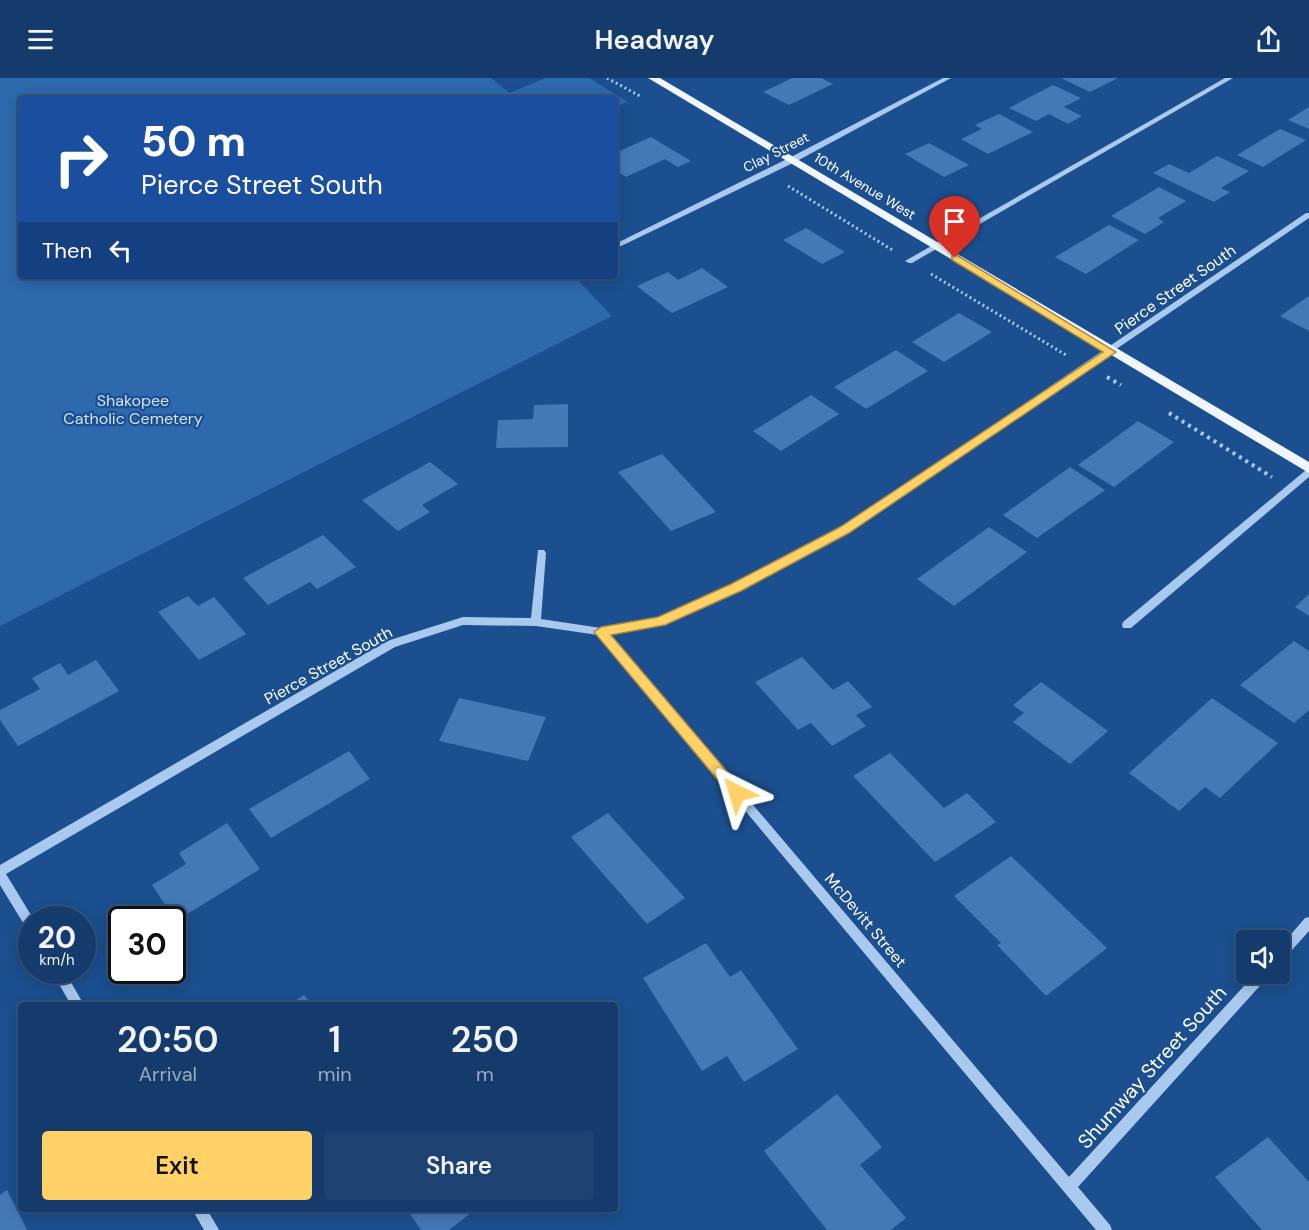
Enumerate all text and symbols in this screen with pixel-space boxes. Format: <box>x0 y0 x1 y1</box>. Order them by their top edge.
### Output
text: Headway <box>595 22 714 57</box>
icon: menu <box>24 23 57 56</box>
icon: share <box>1252 23 1285 56</box>
text: 50 m <box>141 114 246 169</box>
icon: right <box>42 120 120 198</box>
street label: Clay Street <box>740 128 812 176</box>
street label: 10th Avenue West <box>811 149 919 223</box>
text: Pierce Street South <box>141 167 383 202</box>
pin <box>929 196 980 258</box>
icon: arrive <box>938 205 971 238</box>
icon: left <box>104 234 137 267</box>
text: Then <box>42 236 92 265</box>
street label: Pierce Street South <box>1111 240 1240 339</box>
park label: Shakopee Catholic Cemetery <box>63 390 203 429</box>
street label: Pierce Street South <box>260 622 396 709</box>
position arrow <box>705 761 769 825</box>
street label: McDevitt Street <box>820 869 911 972</box>
speed limit sign: 30 <box>108 906 186 984</box>
text: 20 <box>38 918 76 957</box>
map controls <box>1236 930 1290 984</box>
button: sound <box>1236 930 1290 984</box>
text: km/h <box>39 950 75 970</box>
street label: Shumway Street South <box>1072 980 1232 1154</box>
text: 20:50 <box>117 1016 219 1063</box>
text: 1 <box>328 1016 341 1063</box>
text: 250 <box>451 1016 519 1063</box>
text: Arrival <box>139 1061 197 1087</box>
text: min <box>318 1061 352 1087</box>
text: m <box>476 1061 494 1087</box>
button: Exit <box>42 1131 312 1200</box>
button: Share <box>324 1131 594 1200</box>

